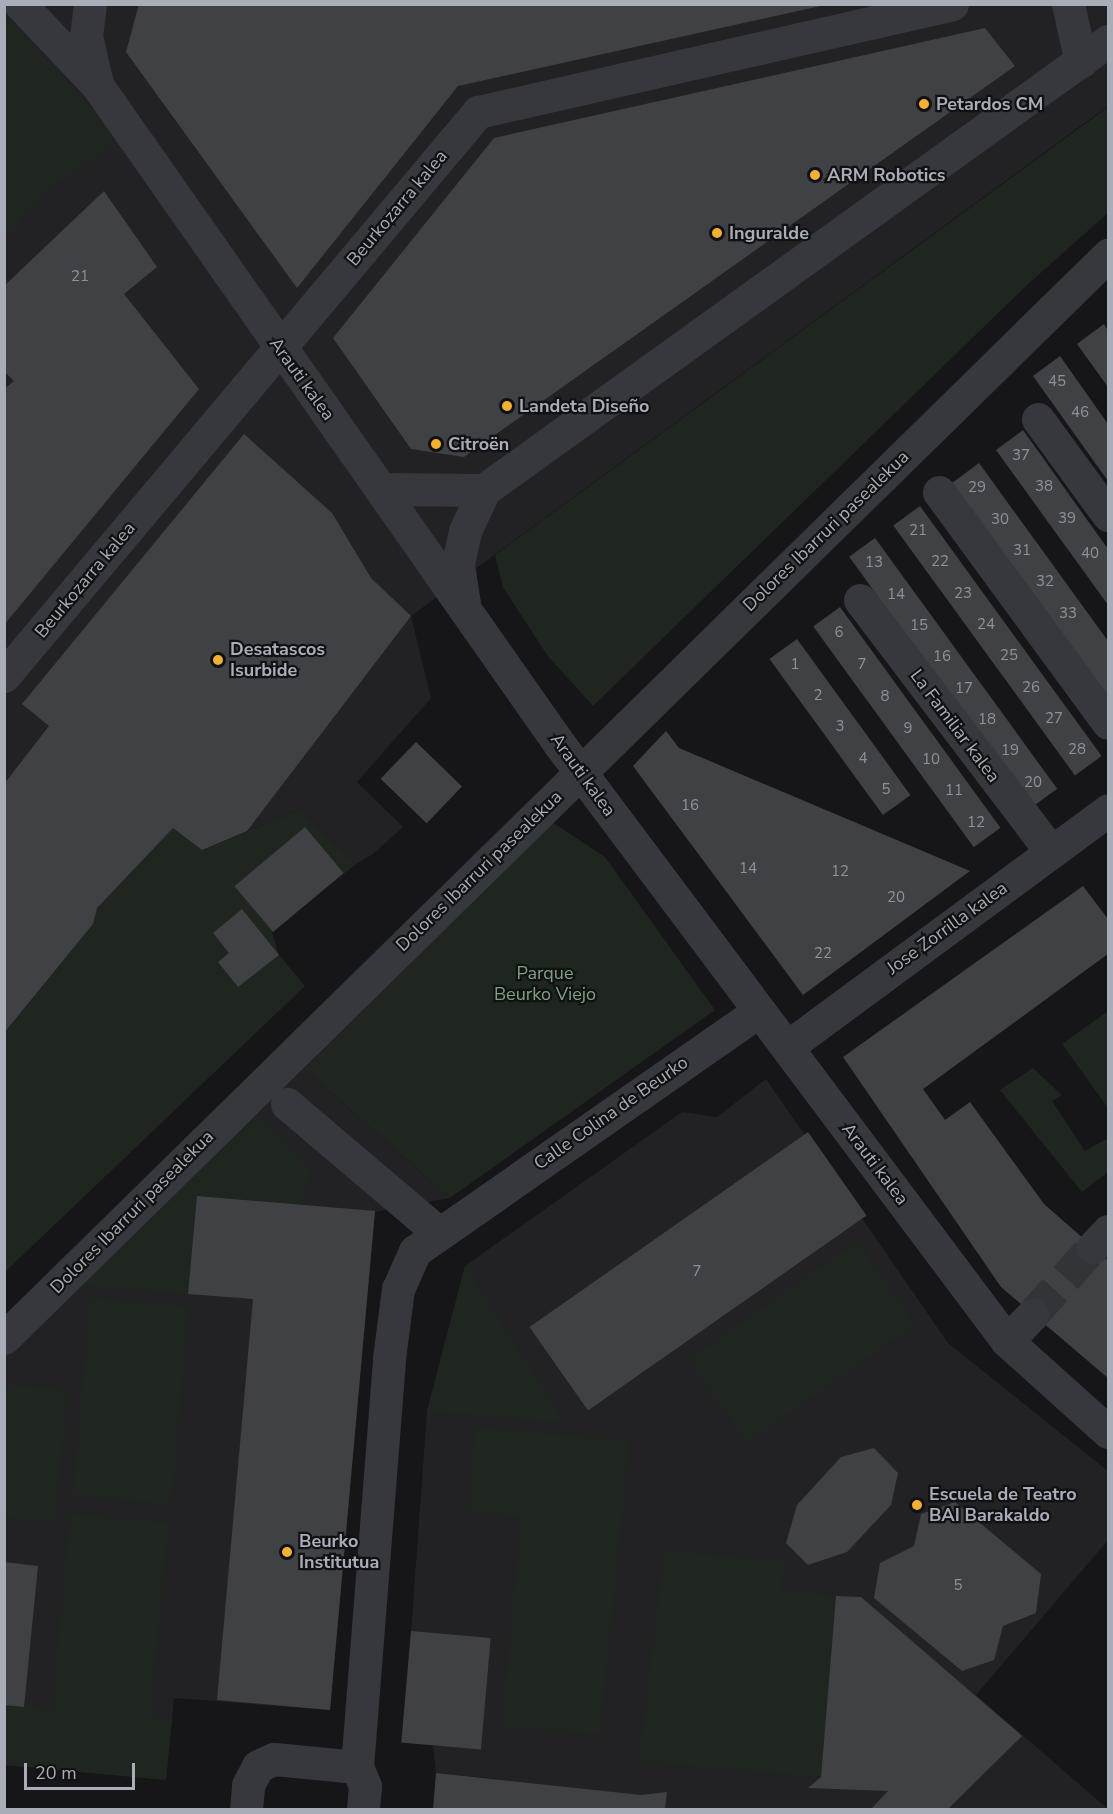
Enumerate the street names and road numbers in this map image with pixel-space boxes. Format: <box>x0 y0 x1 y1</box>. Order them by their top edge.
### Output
street label: Beurkozarra kalea <box>342 146 452 270</box>
street label: Arauti kalea <box>265 333 339 425</box>
street label: Dolores Ibarruri pasealekua <box>739 446 913 616</box>
street label: Beurkozarra kalea <box>30 518 140 642</box>
street label: La Familiar kalea <box>906 665 1004 787</box>
street label: Arauti kalea <box>546 729 620 821</box>
street label: Dolores Ibarruri pasealekua <box>392 786 566 956</box>
street label: Jose Zorrilla kalea <box>883 877 1011 979</box>
street label: Calle Colina de Beurko <box>530 1052 692 1174</box>
street label: Arauti kalea <box>837 1119 913 1209</box>
street label: Dolores Ibarruri pasealekua <box>46 1126 218 1298</box>

